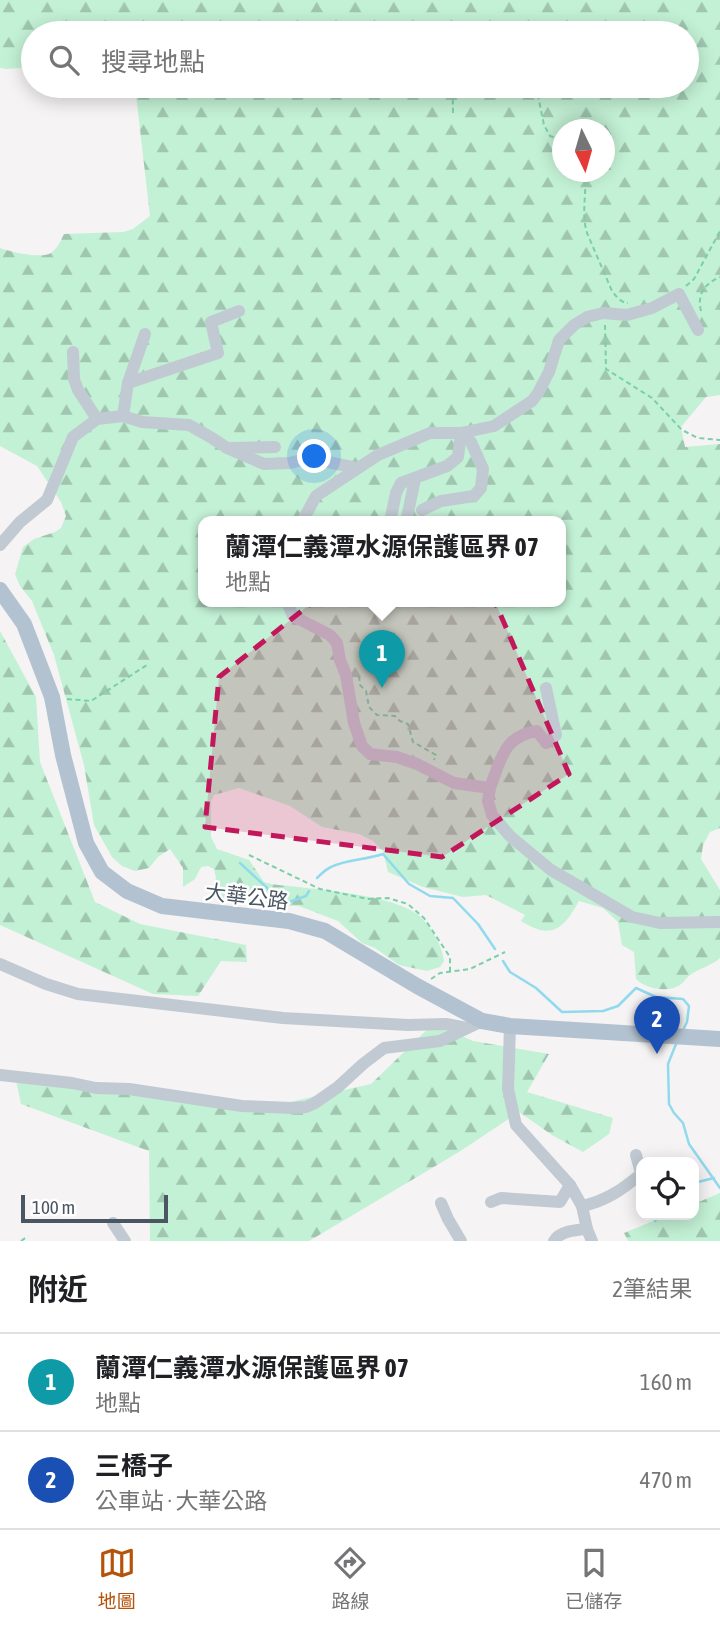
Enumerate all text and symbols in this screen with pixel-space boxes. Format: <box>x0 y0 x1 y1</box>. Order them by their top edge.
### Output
search box <box>21 21 699 98</box>
icon: search <box>45 41 83 79</box>
text: 搜尋地點 <box>101 47 205 77</box>
north arrow <box>552 119 615 182</box>
your location <box>297 439 331 473</box>
popup <box>198 516 566 607</box>
text: 蘭潭仁義潭水源保護區界 07 <box>225 532 539 562</box>
text: 地點 <box>225 569 271 595</box>
pin: 1 <box>359 630 405 688</box>
street label: 大華公路 <box>204 879 290 913</box>
pin: 2 <box>634 996 680 1054</box>
map controls <box>636 1157 699 1220</box>
button: locate <box>636 1157 699 1220</box>
scale bar <box>21 1192 168 1224</box>
text: 100 m <box>32 1196 75 1218</box>
text: 附近 <box>28 1272 88 1306</box>
text: 2筆結果 <box>612 1276 692 1302</box>
text: 蘭潭仁義潭水源保護區界 07 <box>95 1353 409 1383</box>
text: 1 <box>46 1369 56 1395</box>
text: 160 m <box>640 1369 692 1395</box>
text: 地點 <box>95 1390 141 1416</box>
text: 三橋子 <box>95 1451 173 1481</box>
text: 2 <box>46 1467 56 1493</box>
text: 470 m <box>640 1467 692 1493</box>
text: 公車站 · 大華公路 <box>95 1488 267 1514</box>
tab: 地圖 <box>98 1544 136 1613</box>
tab: 路線 <box>331 1544 369 1613</box>
tab: 已儲存 <box>565 1544 622 1613</box>

